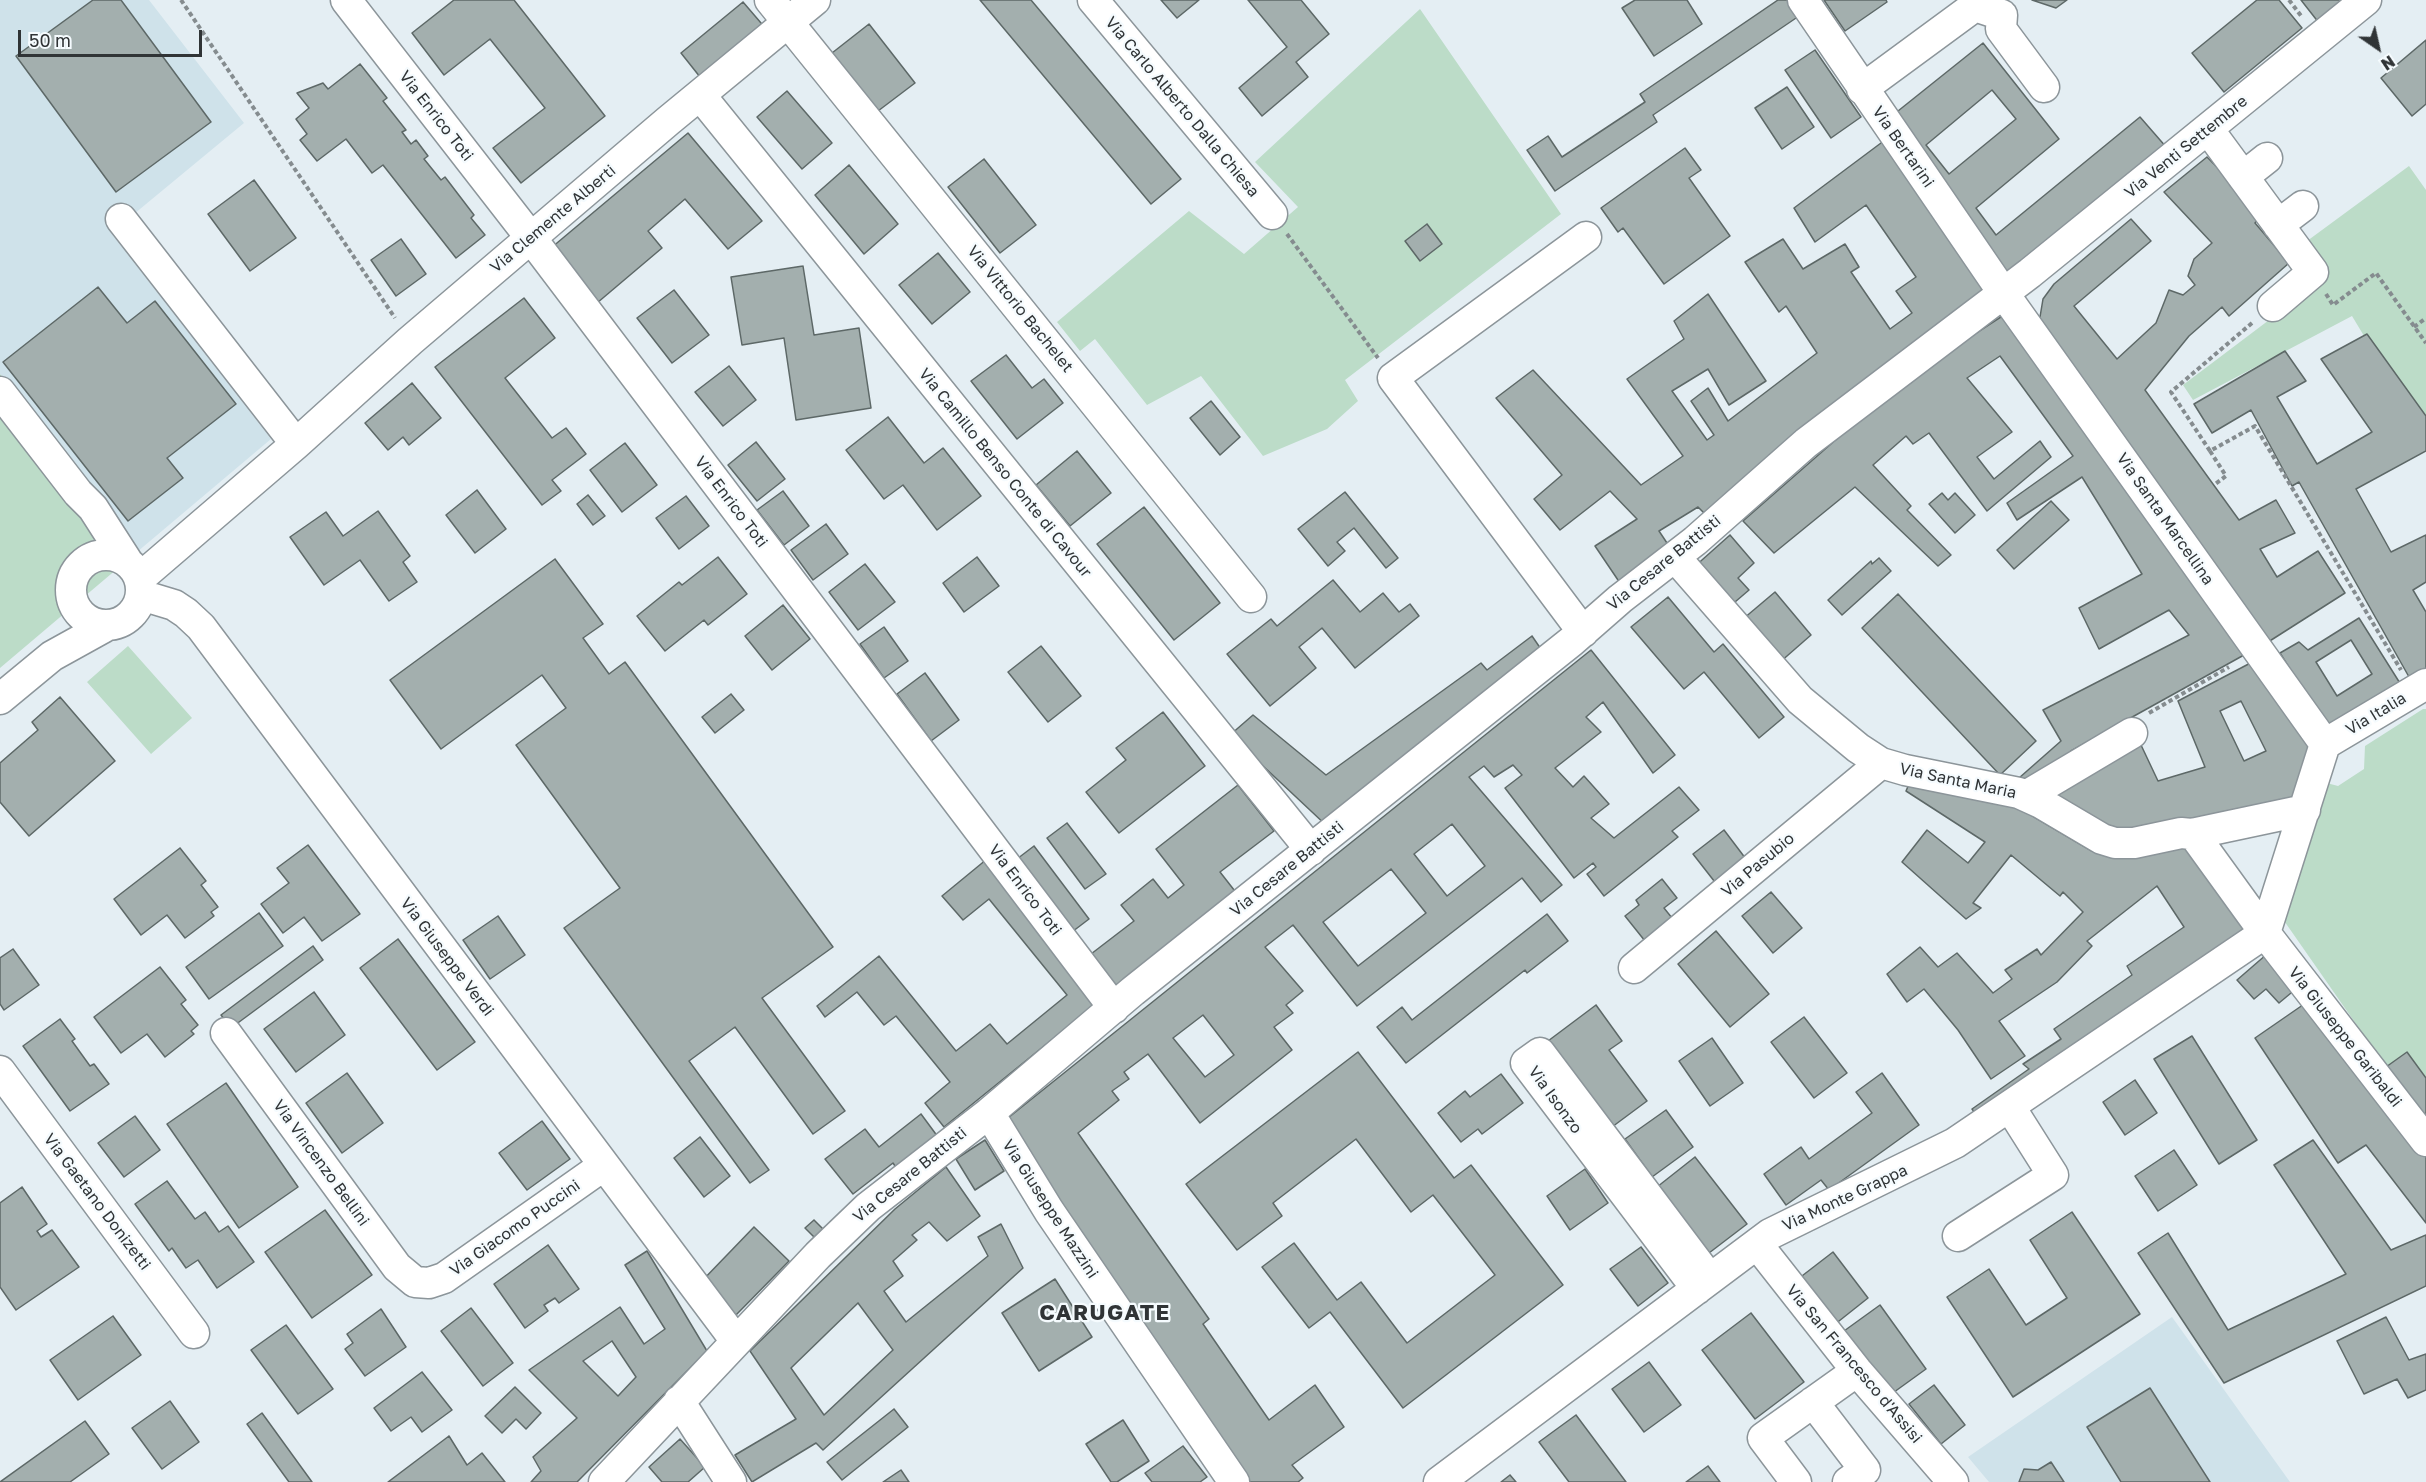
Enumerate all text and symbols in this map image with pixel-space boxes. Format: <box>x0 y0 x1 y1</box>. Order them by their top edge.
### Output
street label: Via Carlo Alberto Dalla Chiesa <box>1101 13 1263 201</box>
scale bar <box>21 18 206 56</box>
north arrow <box>2348 18 2408 78</box>
text: 50 m <box>29 29 71 51</box>
text: N <box>2377 51 2399 75</box>
street label: Via Enrico Toti <box>395 67 477 165</box>
street label: Via Venti Settembre <box>2121 92 2251 202</box>
street label: Via Bertarini <box>1868 103 1938 191</box>
street label: Via Clemente Alberti <box>486 161 620 277</box>
street label: Via Vittorio Bachelet <box>963 242 1077 376</box>
street label: Via Camillo Benso Conte di Cavour <box>915 364 1095 582</box>
street label: Via Santa Marcellina <box>2112 449 2218 589</box>
street label: Via Enrico Toti <box>690 453 772 551</box>
street label: Via Cesare Battisti <box>1603 511 1725 615</box>
street label: Via Italia <box>2342 689 2410 739</box>
street label: Via Santa Maria <box>1898 759 2018 803</box>
street label: Via Cesare Battisti <box>1226 817 1348 921</box>
street label: Via Pasubio <box>1718 829 1798 901</box>
street label: Via Enrico Toti <box>984 841 1066 939</box>
street label: Via Giuseppe Verdi <box>396 894 498 1020</box>
street label: Via Giuseppe Garibaldi <box>2284 963 2406 1111</box>
street label: Via Isonzo <box>1524 1063 1586 1137</box>
street label: Via Vincenzo Bellini <box>269 1096 373 1230</box>
street label: Via Cesare Battisti <box>849 1123 971 1227</box>
street label: Via Gaetano Donizetti <box>39 1130 155 1274</box>
street label: Via Giuseppe Mazzini <box>998 1136 1102 1282</box>
street label: Via Monte Grappa <box>1779 1161 1911 1235</box>
street label: Via Giacomo Puccini <box>446 1176 584 1280</box>
street label: Via San Francesco d'Assisi <box>1782 1281 1926 1447</box>
district label: CARUGATE <box>1039 1300 1171 1326</box>

